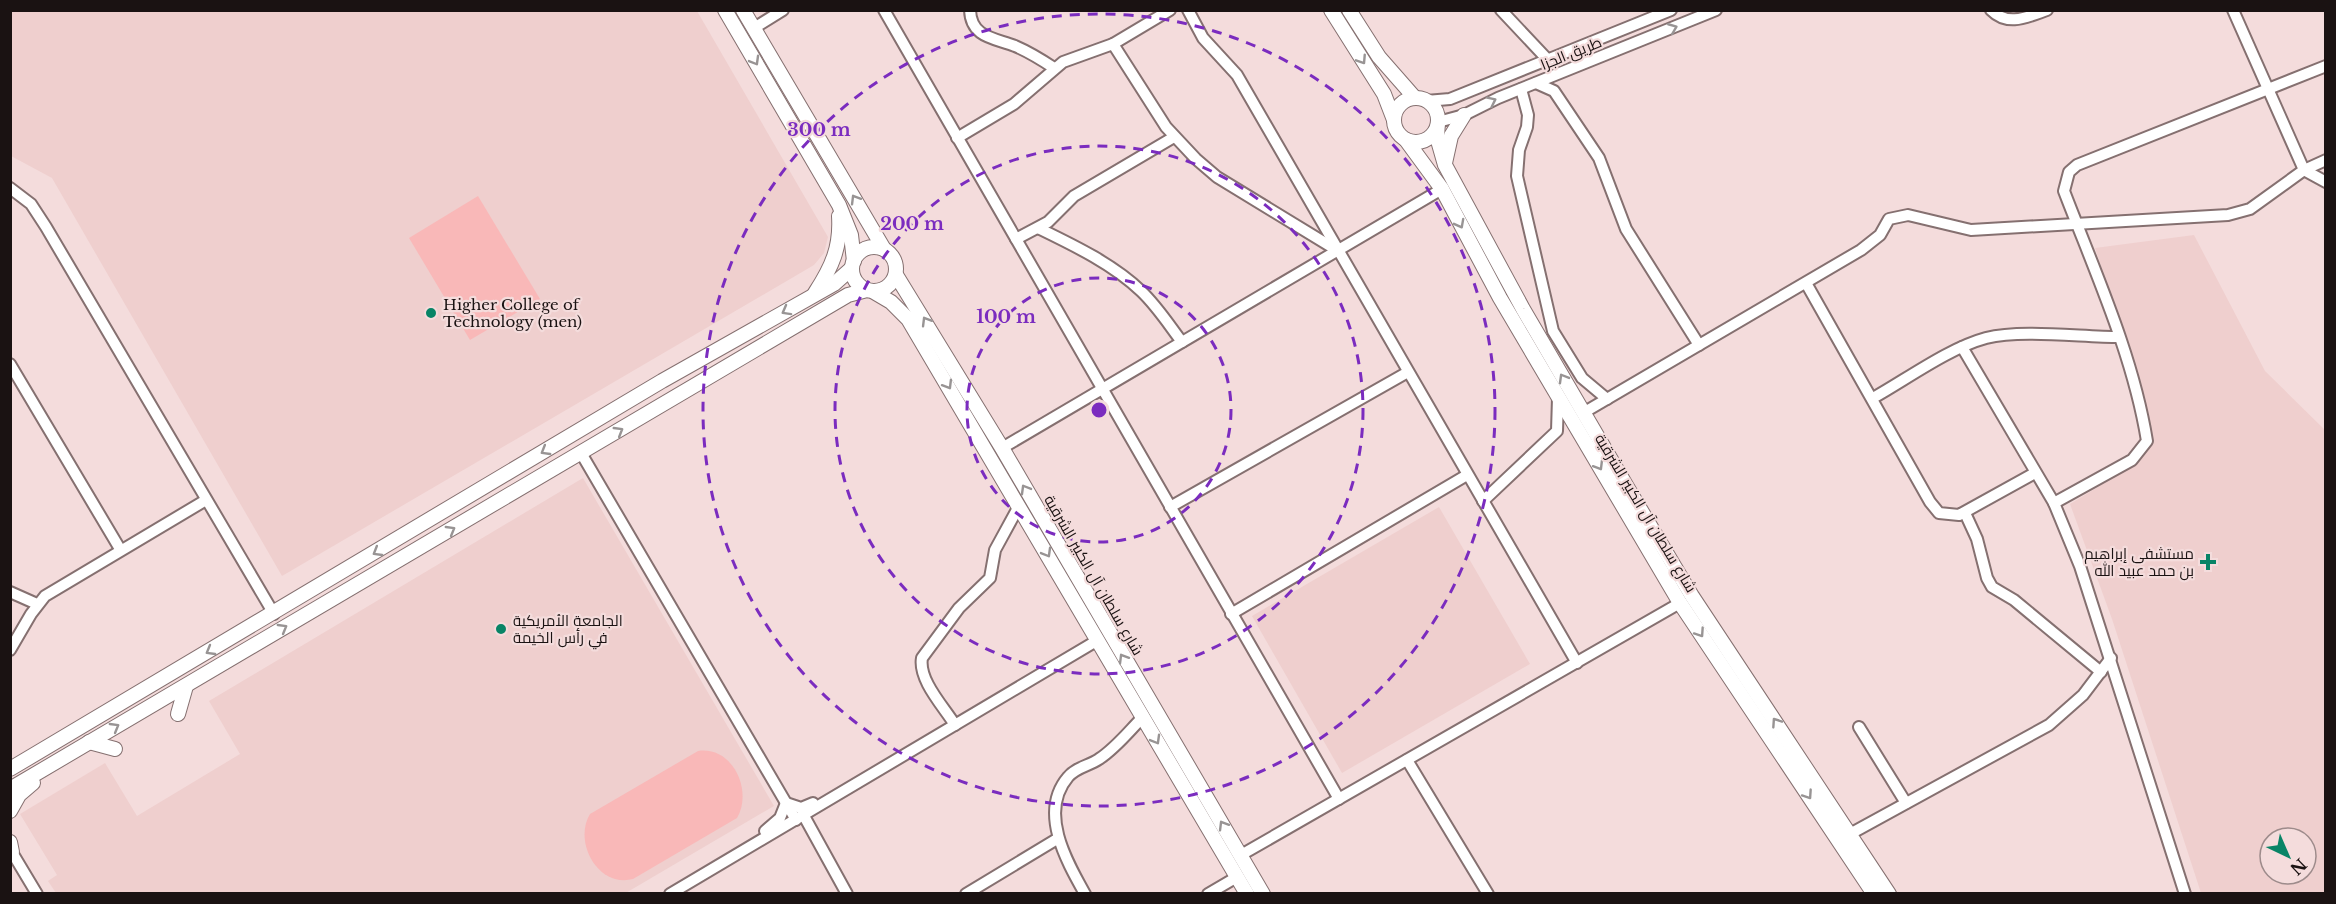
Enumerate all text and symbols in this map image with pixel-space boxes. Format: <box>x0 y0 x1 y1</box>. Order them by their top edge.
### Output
one-way arrow <box>1666 23 1677 35</box>
street label: طريق الجزا <box>1538 32 1605 75</box>
one-way arrow <box>1355 53 1366 64</box>
one-way arrow <box>748 55 759 65</box>
one-way arrow <box>1486 97 1497 109</box>
text: 300 m <box>787 119 851 141</box>
one-way arrow <box>851 194 862 205</box>
text: 200 m <box>880 213 944 235</box>
one-way arrow <box>1453 218 1464 229</box>
place label: Higher College of Technology (men) <box>443 295 582 331</box>
one-way arrow <box>782 304 792 315</box>
marker: Higher College of Technology (men) <box>424 306 438 320</box>
text: 100 m <box>976 306 1036 328</box>
one-way arrow <box>921 317 933 327</box>
one-way arrow <box>1558 374 1570 384</box>
one-way arrow <box>940 379 952 389</box>
centre of rings <box>1089 400 1109 420</box>
one-way arrow <box>613 426 623 438</box>
street label: شارع سلطان آل الكبير الشرقية <box>1589 430 1701 597</box>
one-way arrow <box>541 444 551 456</box>
one-way arrow <box>1592 460 1603 470</box>
one-way arrow <box>1021 485 1032 495</box>
street label: شارع سلطان آل الكبير الشرقية <box>1039 492 1148 659</box>
one-way arrow <box>445 525 455 537</box>
one-way arrow <box>373 544 383 556</box>
place label: مستشفى إبراهيم بن حمد عبيد الله <box>2084 544 2194 581</box>
one-way arrow <box>1040 547 1051 557</box>
marker: مستشفى إبراهيم بن حمد عبيد الله <box>2199 553 2217 571</box>
place label: الجامعة الأمريكية في رأس الخيمة <box>513 611 623 650</box>
marker: الجامعة الأمريكية في رأس الخيمة <box>494 622 508 636</box>
one-way arrow <box>277 624 287 636</box>
one-way arrow <box>1693 626 1704 637</box>
one-way arrow <box>206 644 216 655</box>
one-way arrow <box>1118 654 1130 664</box>
one-way arrow <box>1772 718 1783 729</box>
one-way arrow <box>109 723 119 735</box>
one-way arrow <box>1149 733 1160 744</box>
one-way arrow <box>1801 789 1812 800</box>
one-way arrow <box>1219 821 1230 831</box>
north arrow <box>2258 826 2318 886</box>
text: N <box>2286 854 2311 879</box>

